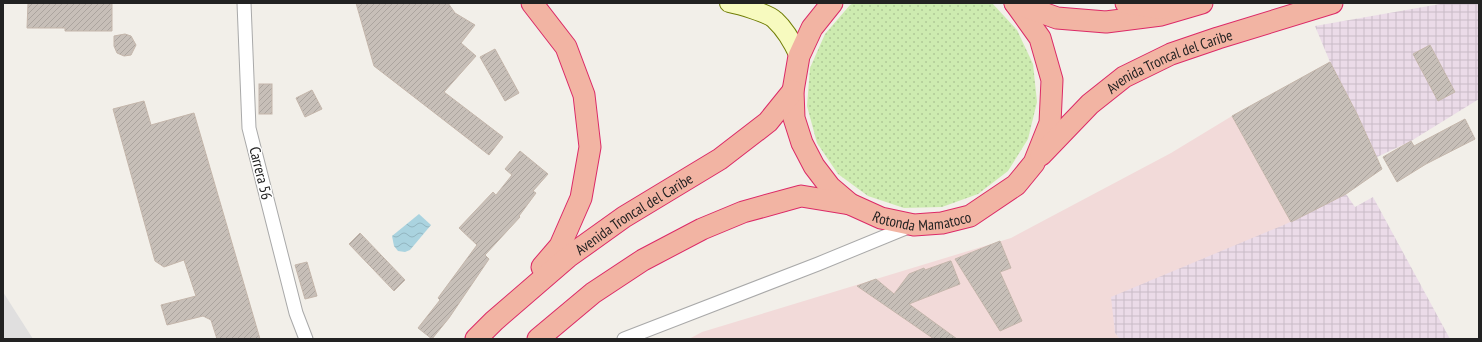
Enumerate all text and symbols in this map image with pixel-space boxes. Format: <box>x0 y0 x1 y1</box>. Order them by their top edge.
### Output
street label: Avenida Troncal del Caribe <box>1102 25 1234 97</box>
street label: Carrera 56 <box>245 145 277 202</box>
street label: Avenida Troncal del Caribe <box>571 168 696 259</box>
street label: Rotonda Mamatoco <box>870 206 973 235</box>

